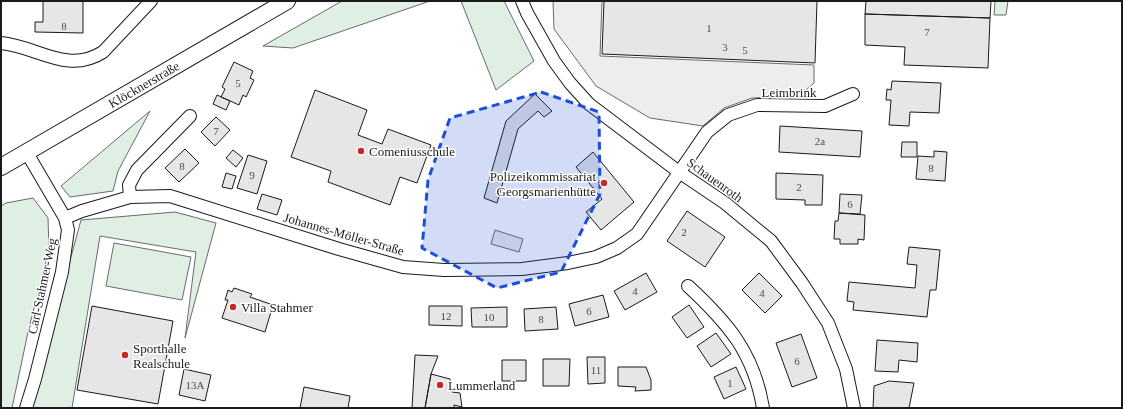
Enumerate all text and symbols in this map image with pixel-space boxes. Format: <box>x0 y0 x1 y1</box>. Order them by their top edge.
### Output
house number: 8 <box>61 20 67 32</box>
house number: 1 <box>706 22 712 34</box>
house number: 7 <box>924 26 930 38</box>
house number: 3 <box>722 41 728 53</box>
house number: 5 <box>742 44 748 56</box>
street label: Klöcknerstraße <box>106 58 182 111</box>
house number: 5 <box>235 77 241 89</box>
street label: Leimbrink <box>762 85 817 100</box>
house number: 7 <box>213 125 219 137</box>
house number: 2a <box>815 135 825 147</box>
place label: Comeniusschule <box>369 144 455 159</box>
marker: Comeniusschule <box>356 146 366 156</box>
street label: Schauenroth <box>684 155 746 205</box>
house number: 8 <box>179 160 185 172</box>
house number: 8 <box>928 162 934 174</box>
house number: 9 <box>249 169 255 181</box>
place label: Polizeikommissariat Georgsmarienhütte <box>490 169 596 199</box>
marker: Polizeikommissariat Georgsmarienhütte <box>599 178 609 188</box>
house number: 2 <box>796 181 802 193</box>
house number: 6 <box>847 198 853 210</box>
street label: Johannes-Möller-Straße <box>282 210 406 258</box>
house number: 2 <box>681 226 687 238</box>
street label: Carl-Stahmer-Weg <box>25 236 60 335</box>
house number: 4 <box>632 285 638 297</box>
house number: 4 <box>759 287 765 299</box>
place label: Villa Stahmer <box>241 300 313 315</box>
marker: Villa Stahmer <box>228 302 238 312</box>
house number: 6 <box>586 305 592 317</box>
house number: 12 <box>441 310 452 322</box>
house number: 10 <box>484 311 495 323</box>
house number: 8 <box>538 313 544 325</box>
place label: Sporthalle Realschule <box>133 341 190 371</box>
marker: Sporthalle Realschule <box>120 350 130 360</box>
house number: 6 <box>794 355 800 367</box>
house number: 11 <box>591 364 601 376</box>
house number: 1 <box>727 377 733 389</box>
place label: Lummerland <box>448 378 516 393</box>
house number: 13A <box>186 379 205 391</box>
marker: Lummerland <box>435 380 445 390</box>

